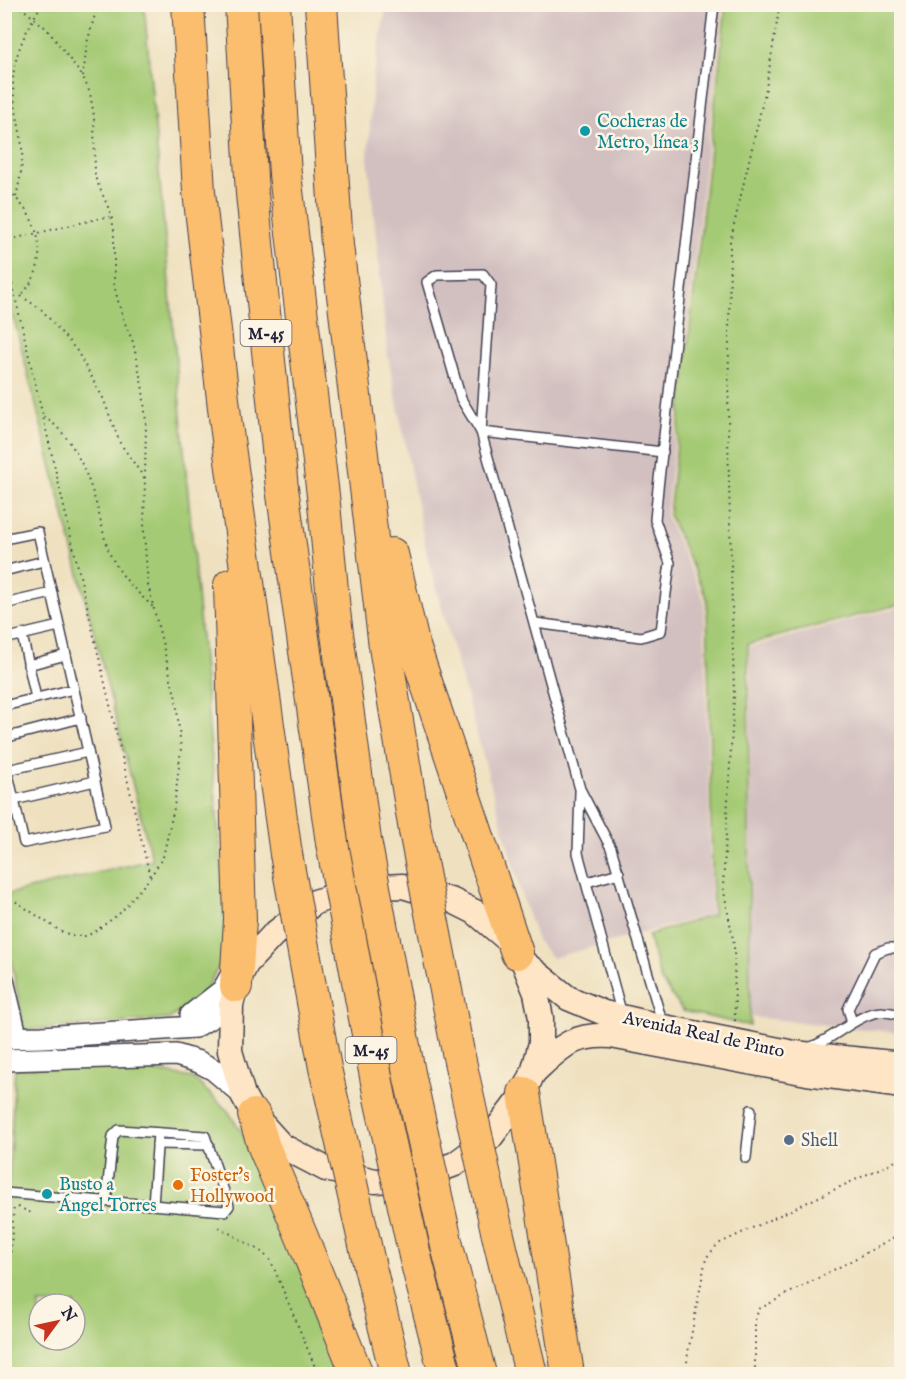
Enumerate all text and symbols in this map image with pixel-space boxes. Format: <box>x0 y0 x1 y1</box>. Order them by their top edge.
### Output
place label: Cocheras de Metro, línea 3 <box>597 111 699 155</box>
marker: Cocheras de Metro, línea 3 <box>578 124 592 138</box>
road number: M-45 <box>240 320 292 346</box>
street label: Avenida Real de Pinto <box>620 1007 787 1064</box>
road number: M-45 <box>346 1037 397 1063</box>
place label: Shell <box>801 1130 838 1153</box>
marker: Shell <box>782 1133 796 1147</box>
place label: Foster's Hollywood <box>190 1165 274 1209</box>
place label: Busto a Ángel Torres <box>58 1174 157 1218</box>
marker: Foster's Hollywood <box>171 1178 185 1192</box>
marker: Busto a Ángel Torres <box>40 1187 54 1201</box>
north arrow <box>27 1292 87 1352</box>
text: N <box>55 1303 80 1326</box>

